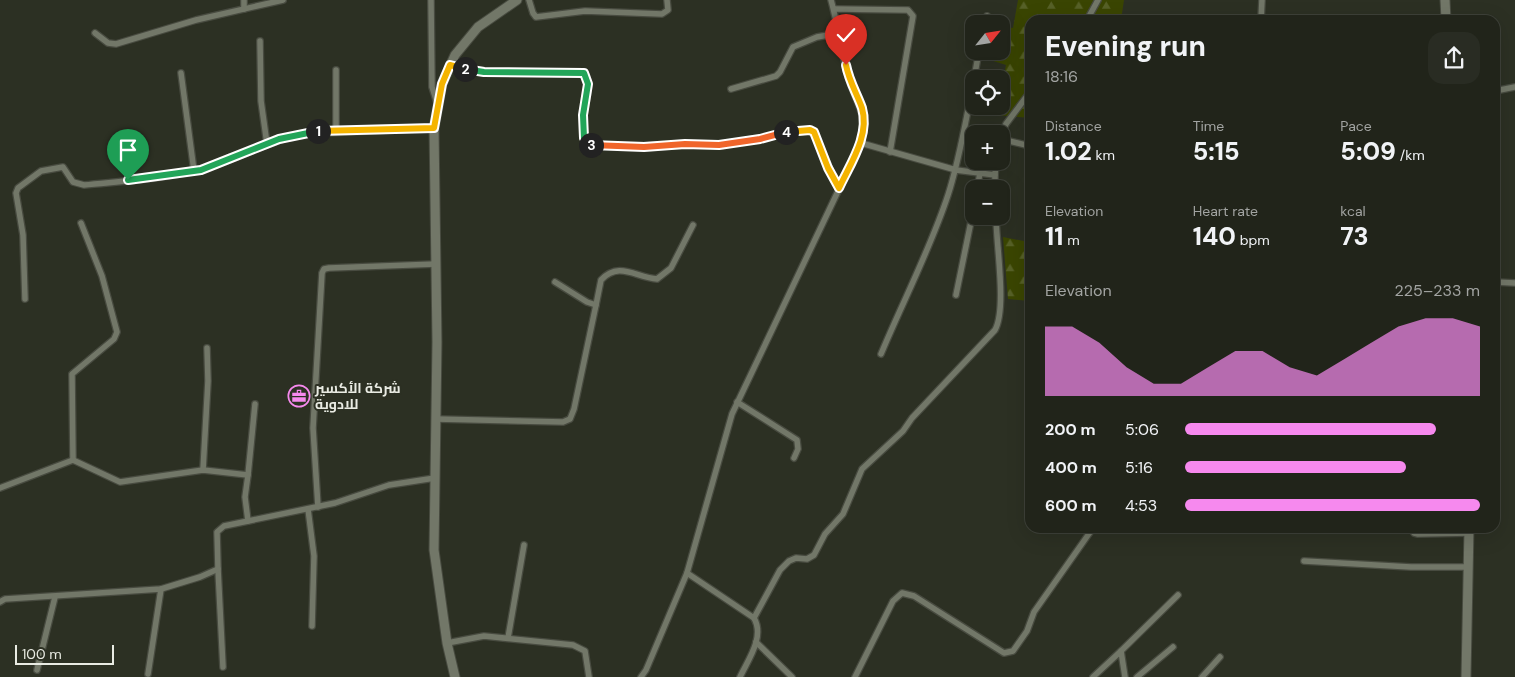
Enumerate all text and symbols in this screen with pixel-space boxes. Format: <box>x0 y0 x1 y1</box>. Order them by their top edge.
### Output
pin <box>825 14 867 65</box>
north arrow <box>965 15 1010 60</box>
map controls <box>965 15 1010 225</box>
icon: check <box>832 21 860 49</box>
text: Evening run <box>1045 28 1206 65</box>
button: share <box>1428 32 1480 84</box>
pin: 2 <box>452 56 478 82</box>
text: 2 <box>461 60 470 78</box>
text: 18:16 <box>1045 66 1078 87</box>
button: locate <box>965 70 1010 115</box>
text: Distance <box>1045 117 1102 135</box>
text: Time <box>1193 117 1224 135</box>
text: Pace <box>1340 117 1372 135</box>
pin: 1 <box>306 118 330 144</box>
pin: 4 <box>774 120 798 144</box>
text: 1 <box>316 122 321 140</box>
text: 4 <box>782 123 791 141</box>
button: + <box>965 125 1010 170</box>
pin <box>107 129 149 180</box>
pin: 3 <box>578 132 604 158</box>
text: 1.02 <box>1045 135 1092 168</box>
text: 5:15 <box>1193 135 1240 168</box>
text: 5:09 <box>1340 135 1396 168</box>
icon: arrive <box>114 136 142 164</box>
text: 3 <box>587 136 596 154</box>
text: km <box>1092 146 1115 164</box>
text: /km <box>1396 146 1425 164</box>
button: − <box>965 180 1010 225</box>
text: Elevation <box>1045 202 1103 220</box>
text: Heart rate <box>1193 202 1258 220</box>
text: kcal <box>1340 202 1366 220</box>
text: 11 <box>1045 220 1063 253</box>
text: 140 <box>1193 220 1236 253</box>
text: 73 <box>1340 220 1369 253</box>
text: m <box>1063 231 1080 249</box>
text: bpm <box>1236 231 1270 249</box>
text: Elevation <box>1045 280 1112 301</box>
text: 225–233 m <box>1394 280 1480 301</box>
place label: شركة الأكسير للادوية <box>314 379 401 413</box>
office icon: شركة الأكسير للادوية <box>287 384 311 408</box>
text: 200 m <box>1045 419 1096 440</box>
text: 5:06 <box>1125 419 1159 440</box>
text: 400 m <box>1045 457 1097 478</box>
text: 5:16 <box>1125 457 1153 478</box>
text: 600 m <box>1045 495 1097 516</box>
text: 4:53 <box>1125 495 1157 516</box>
scale bar <box>15 642 114 665</box>
text: 100 m <box>22 645 62 663</box>

